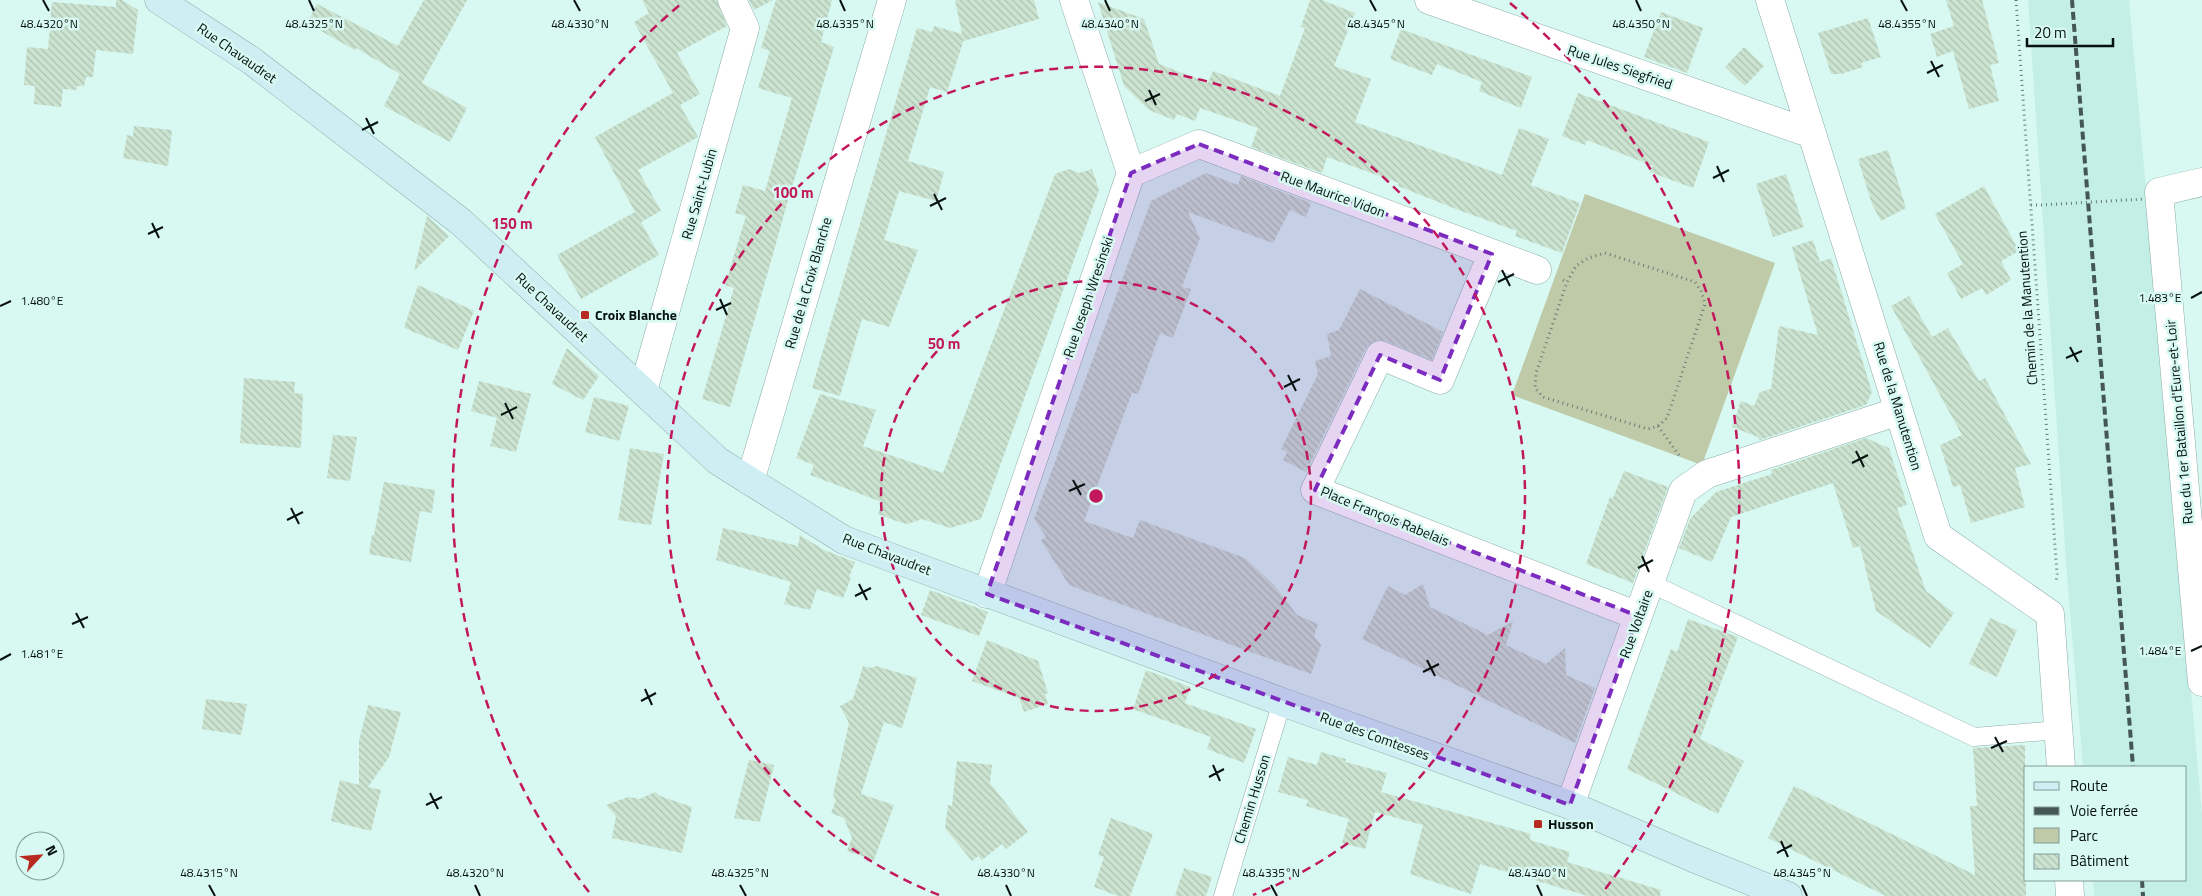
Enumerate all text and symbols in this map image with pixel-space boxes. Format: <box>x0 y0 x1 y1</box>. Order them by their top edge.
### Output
text: 48.4320°N <box>20 14 78 33</box>
text: 48.4325°N <box>285 14 343 33</box>
text: 48.4330°N <box>551 14 609 33</box>
text: 48.4335°N <box>816 14 874 33</box>
text: 48.4340°N <box>1081 14 1139 33</box>
text: 48.4345°N <box>1347 14 1405 33</box>
text: 48.4350°N <box>1612 14 1670 33</box>
text: 48.4355°N <box>1878 14 1936 33</box>
scale bar <box>2027 15 2113 47</box>
street label: Rue Chavaudret <box>193 17 282 88</box>
text: 20 m <box>2034 21 2067 44</box>
street label: Rue Jules Siegfried <box>1565 39 1675 94</box>
street label: Rue Saint-Lubin <box>675 146 722 242</box>
street label: Rue Maurice Vidon <box>1278 165 1388 222</box>
text: 100 m <box>772 181 814 204</box>
text: 150 m <box>491 212 533 235</box>
street label: Rue de la Croix Blanche <box>779 214 836 351</box>
street label: Chemin de la Manutention <box>2011 230 2042 386</box>
street label: Rue Joseph Wresinski <box>1057 234 1118 360</box>
street label: Rue Chavaudret <box>511 267 594 346</box>
text: 1.483°E <box>2139 288 2182 307</box>
text: 1.480°E <box>21 291 64 310</box>
place label: Croix Blanche <box>595 304 677 325</box>
marker: Croix Blanche <box>579 309 591 321</box>
street label: Rue du 1er Bataillon d'Eure-et-Loir <box>2159 319 2198 525</box>
text: 50 m <box>928 332 960 355</box>
street label: Rue de la Manutention <box>1869 339 1928 473</box>
street label: Place François Rabelais <box>1318 480 1453 551</box>
centre of rings <box>1087 487 1105 505</box>
street label: Rue Chavaudret <box>840 527 935 580</box>
street label: Rue Voltaire <box>1613 587 1658 661</box>
text: 1.484°E <box>2139 641 2182 660</box>
text: 1.481°E <box>21 644 64 663</box>
street label: Rue des Comtesses <box>1317 706 1433 765</box>
street label: Chemin Husson <box>1228 752 1275 846</box>
legend <box>2024 766 2187 881</box>
text: Route <box>2070 774 2108 797</box>
text: Voie ferrée <box>2070 799 2138 822</box>
place label: Husson <box>1548 813 1594 834</box>
marker: Husson <box>1532 818 1544 830</box>
text: Parc <box>2070 824 2098 847</box>
north arrow <box>15 831 65 881</box>
text: N <box>41 841 64 859</box>
text: Bâtiment <box>2070 849 2129 872</box>
text: 48.4315°N <box>180 863 238 882</box>
text: 48.4320°N <box>446 863 504 882</box>
text: 48.4325°N <box>711 863 769 882</box>
text: 48.4330°N <box>977 863 1035 882</box>
text: 48.4335°N <box>1242 863 1300 882</box>
text: 48.4340°N <box>1508 863 1566 882</box>
text: 48.4345°N <box>1773 863 1831 882</box>

